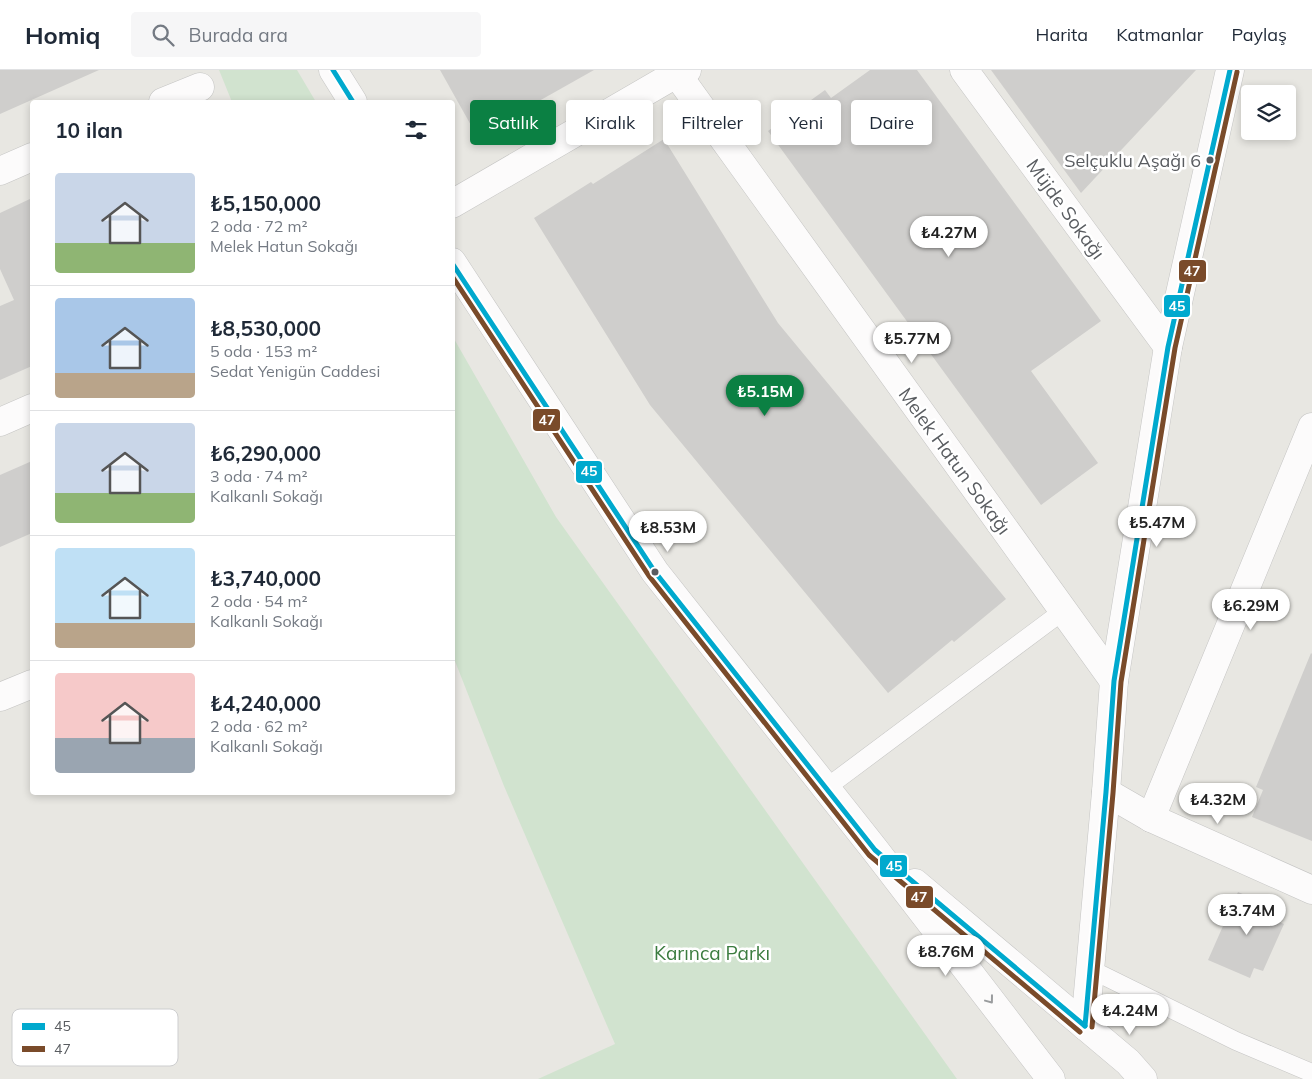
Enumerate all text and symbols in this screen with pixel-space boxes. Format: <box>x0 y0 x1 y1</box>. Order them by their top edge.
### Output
search box <box>131 12 481 57</box>
text: Homiq <box>25 20 101 50</box>
icon: search <box>149 21 177 49</box>
text: Burada ara <box>189 23 288 47</box>
text: Harita <box>1036 23 1088 46</box>
text: Katmanlar <box>1116 23 1203 46</box>
text: Paylaş <box>1231 23 1287 46</box>
map controls <box>1241 85 1296 140</box>
button: layers <box>1241 85 1296 140</box>
chip: Satılık <box>470 100 556 145</box>
chip: Kiralık <box>566 100 653 145</box>
chip: Filtreler <box>663 100 761 145</box>
chip: Yeni <box>771 100 841 145</box>
chip: Daire <box>851 100 932 145</box>
icon: filters <box>402 116 430 144</box>
text: 10 ilan <box>55 117 123 143</box>
place label: Selçuklu Aşağı 6 <box>1064 149 1201 172</box>
street label: Müjde Sokağı <box>1022 154 1110 264</box>
marker: Selçuklu Aşağı 6 <box>1205 155 1215 165</box>
text: ₺5,150,000 <box>210 190 321 216</box>
icon: home <box>95 193 155 253</box>
text: 2 oda · 72 m² <box>210 216 308 236</box>
pin: ₺4.27M <box>908 216 990 258</box>
text: ₺4.27M <box>921 222 977 242</box>
text: Melek Hatun Sokağı <box>210 236 358 256</box>
line badge: 47 <box>1178 259 1207 283</box>
text: 47 <box>1184 262 1200 280</box>
line badge: 45 <box>1163 294 1191 318</box>
text: 45 <box>1169 297 1185 315</box>
text: ₺8,530,000 <box>210 315 321 341</box>
icon: home <box>95 318 155 378</box>
pin: ₺5.77M <box>871 322 953 364</box>
text: ₺5.77M <box>884 328 940 348</box>
text: 5 oda · 153 m² <box>210 341 317 361</box>
text: Sedat Yenigün Caddesi <box>210 361 380 381</box>
pin: ₺5.15M <box>724 374 806 417</box>
text: ₺5.15M <box>737 381 793 401</box>
street label: Melek Hatun Sokağı <box>894 383 1016 539</box>
line badge: 47 <box>532 408 561 432</box>
text: 47 <box>539 411 555 429</box>
text: ₺6,290,000 <box>210 440 321 466</box>
icon: home <box>95 443 155 503</box>
line badge: 45 <box>575 460 603 484</box>
text: 45 <box>581 462 597 480</box>
text: 3 oda · 74 m² <box>210 466 308 486</box>
text: Kalkanlı Sokağı <box>210 486 323 506</box>
pin: ₺5.47M <box>1116 506 1198 548</box>
pin: ₺8.53M <box>627 510 709 553</box>
text: ₺5.47M <box>1129 512 1185 532</box>
text: ₺8.53M <box>640 517 696 537</box>
text: ₺3,740,000 <box>210 565 321 591</box>
unlabelled marker <box>650 567 660 577</box>
icon: home <box>95 568 155 628</box>
pin: ₺6.29M <box>1210 588 1292 631</box>
text: 2 oda · 54 m² <box>210 591 308 611</box>
text: ₺6.29M <box>1223 595 1279 615</box>
text: Kalkanlı Sokağı <box>210 611 323 631</box>
text: ₺4,240,000 <box>210 690 321 716</box>
icon: home <box>95 693 155 753</box>
text: 2 oda · 62 m² <box>210 716 308 736</box>
text: Kalkanlı Sokağı <box>210 736 323 756</box>
pin: ₺4.32M <box>1177 782 1259 825</box>
text: ₺4.32M <box>1190 789 1246 809</box>
line badge: 45 <box>879 854 908 878</box>
text: 45 <box>886 857 902 875</box>
line badge: 47 <box>905 885 934 909</box>
text: 47 <box>911 888 927 906</box>
pin: ₺3.74M <box>1206 894 1288 936</box>
text: ₺3.74M <box>1219 900 1275 920</box>
pin: ₺8.76M <box>905 934 987 977</box>
park label: Karınca Parkı <box>654 941 770 965</box>
text: ₺8.76M <box>918 941 974 961</box>
one-way arrow <box>984 994 993 1004</box>
pin: ₺4.24M <box>1089 994 1171 1036</box>
text: ₺4.24M <box>1102 1000 1158 1020</box>
legend <box>12 1009 178 1066</box>
text: 45 <box>54 1017 71 1035</box>
text: 47 <box>54 1040 71 1058</box>

